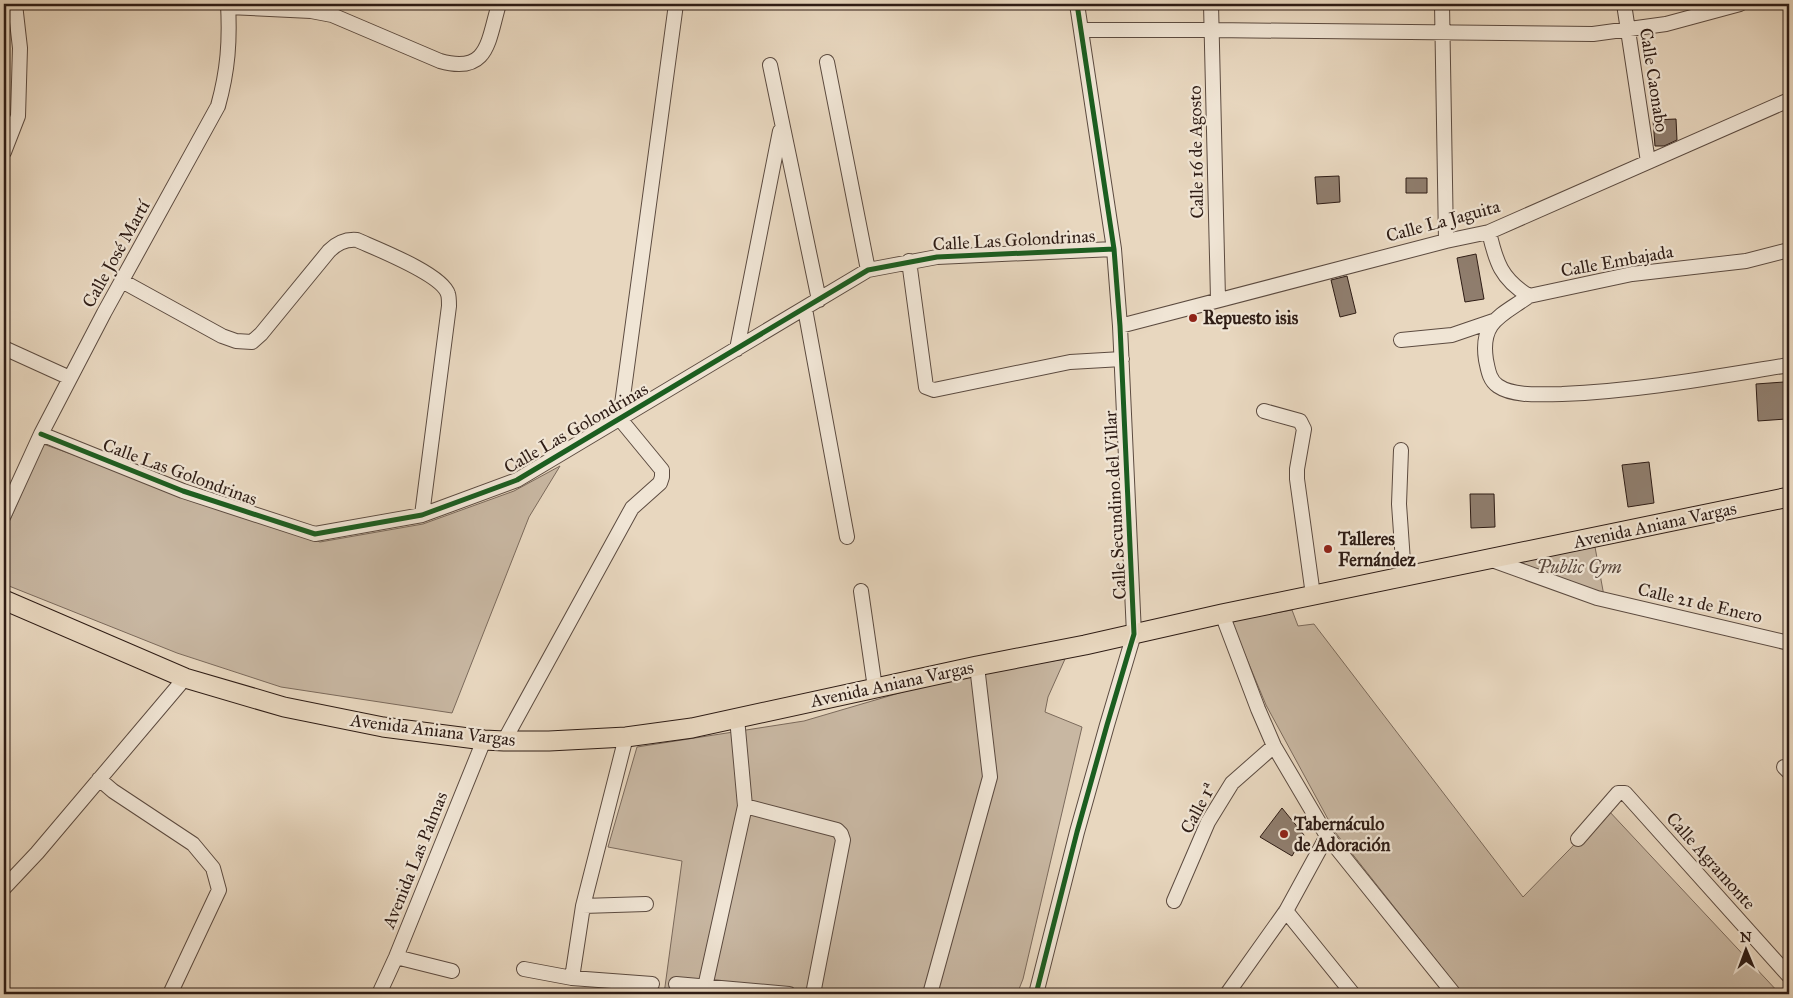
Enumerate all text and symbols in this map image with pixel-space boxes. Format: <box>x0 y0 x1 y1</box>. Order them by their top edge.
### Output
street label: Calle Caonabo <box>1635 26 1673 134</box>
street label: Calle 16 de Agosto <box>1184 85 1209 219</box>
street label: Calle La Jaguita <box>1384 195 1503 248</box>
street label: Calle José Martí <box>77 196 156 312</box>
street label: Calle Las Golondrinas <box>932 225 1096 255</box>
street label: Calle Embajada <box>1559 240 1675 282</box>
place label: Repuesto isis <box>1203 307 1299 330</box>
marker: Repuesto isis <box>1187 312 1199 324</box>
street label: Calle Las Golondrinas <box>500 378 652 478</box>
street label: Calle Secundino del Villar <box>1099 410 1131 600</box>
street label: Calle Las Golondrinas <box>100 434 260 510</box>
street label: Avenida Aniana Vargas <box>1570 497 1739 554</box>
place label: Talleres Fernández <box>1337 528 1416 571</box>
marker: Talleres Fernández <box>1322 543 1334 555</box>
park label: Public Gym <box>1536 556 1622 578</box>
street label: Calle 21 de Enero <box>1636 578 1764 628</box>
street label: Avenida Aniana Vargas <box>807 656 976 713</box>
street label: Avenida Aniana Vargas <box>348 709 517 752</box>
street label: Calle 1ª <box>1175 779 1221 837</box>
street label: Avenida Las Palmas <box>377 788 452 933</box>
street label: Calle Agramonte <box>1661 808 1761 915</box>
place label: Tabernáculo de Adoración <box>1293 813 1391 856</box>
marker: Tabernáculo de Adoración <box>1278 828 1290 840</box>
north arrow <box>1720 926 1770 976</box>
text: N <box>1740 929 1752 946</box>

